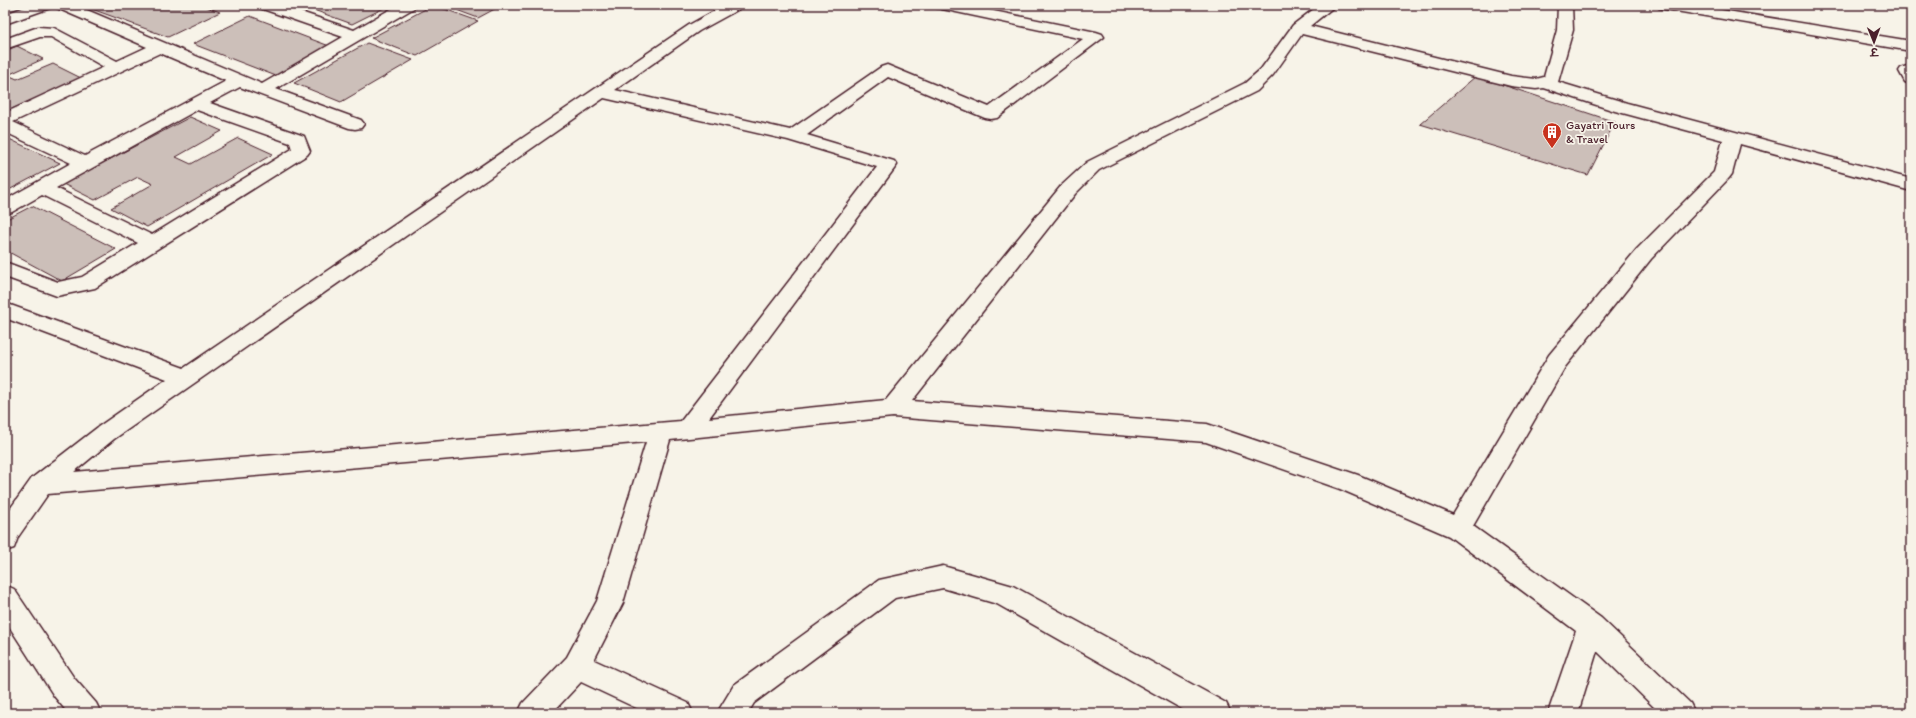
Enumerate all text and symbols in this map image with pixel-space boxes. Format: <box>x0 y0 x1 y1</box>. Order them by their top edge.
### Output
north arrow <box>1854 22 1894 62</box>
text: उ <box>1869 45 1879 58</box>
place label: Gayatri Tours & Travel <box>1566 118 1635 146</box>
building icon: Gayatri Tours & Travel <box>1541 121 1563 149</box>

